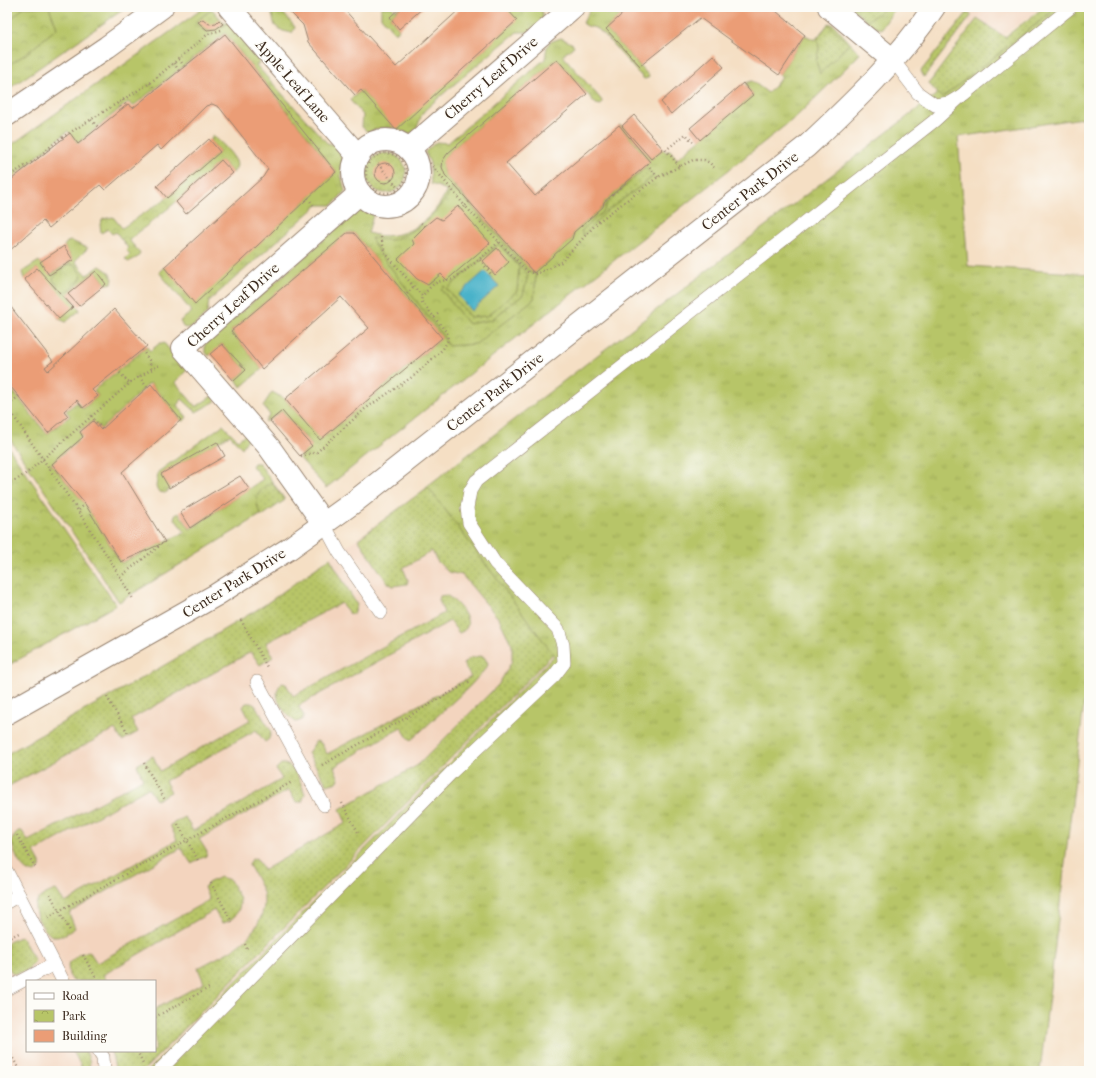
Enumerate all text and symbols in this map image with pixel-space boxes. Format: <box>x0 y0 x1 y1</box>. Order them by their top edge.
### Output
street label: Cherry Leaf Drive <box>441 32 542 124</box>
street label: Apple Leaf Lane <box>251 35 334 127</box>
street label: Center Park Drive <box>698 147 803 234</box>
street label: Cherry Leaf Drive <box>183 258 283 351</box>
street label: Center Park Drive <box>443 348 548 435</box>
street label: Center Park Drive <box>179 544 289 622</box>
legend <box>26 980 156 1052</box>
text: Road <box>62 989 89 1003</box>
text: Park <box>62 1009 87 1023</box>
text: Building <box>62 1029 107 1043</box>

